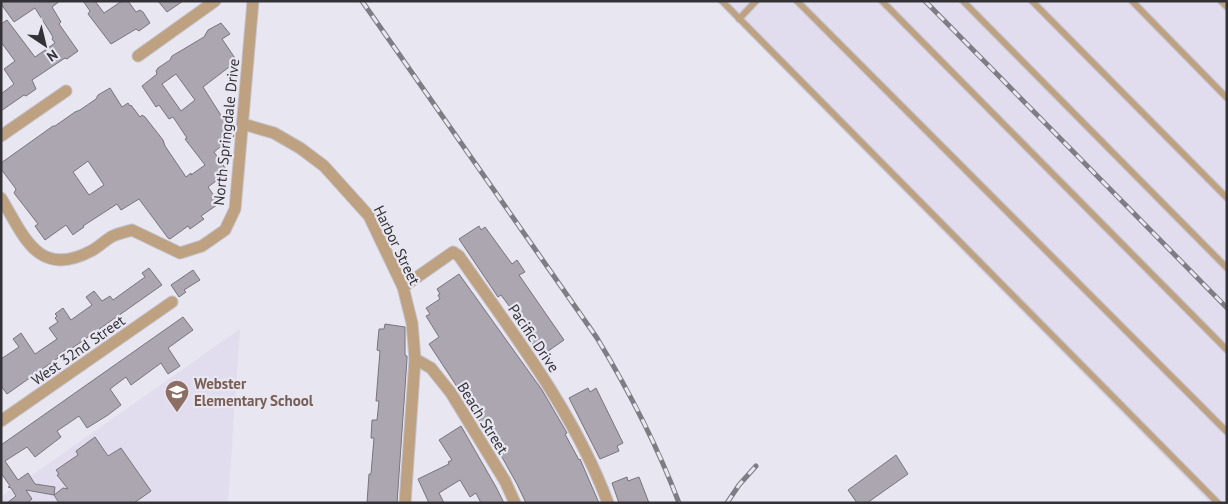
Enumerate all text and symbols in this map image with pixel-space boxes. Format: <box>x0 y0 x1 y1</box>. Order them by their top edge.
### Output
north arrow <box>20 20 70 70</box>
text: N <box>44 46 61 66</box>
street label: North Springdale Drive <box>209 58 243 206</box>
street label: Harbor Street <box>370 202 424 288</box>
street label: Pacific Drive <box>504 300 564 376</box>
street label: West 32nd Street <box>28 311 128 389</box>
place label: Webster Elementary School <box>194 374 314 410</box>
school or university icon: Webster Elementary School <box>164 379 190 413</box>
street label: Beach Street <box>453 379 513 457</box>

